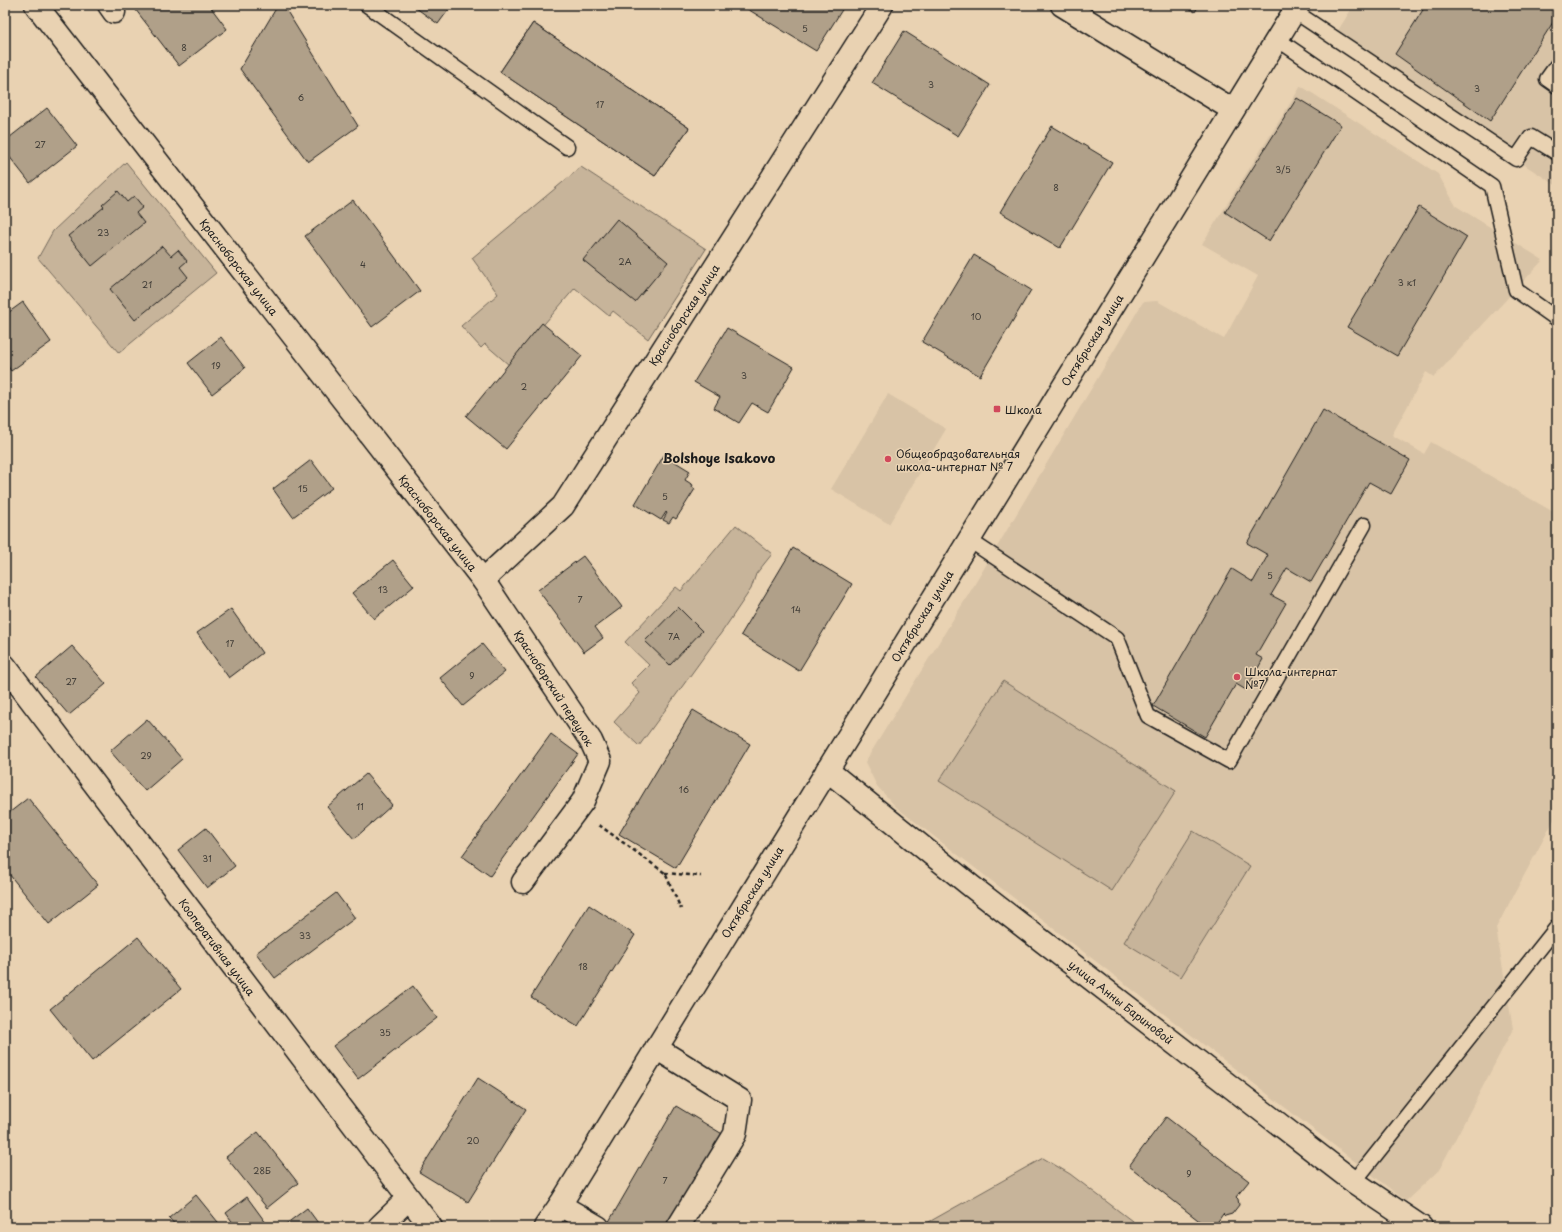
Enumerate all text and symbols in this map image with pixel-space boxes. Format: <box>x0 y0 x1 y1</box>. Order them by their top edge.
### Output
house number: 5 <box>802 21 808 35</box>
house number: 8 <box>181 40 187 54</box>
house number: 3 <box>928 77 934 91</box>
house number: 3 <box>1474 81 1480 95</box>
house number: 6 <box>298 90 304 104</box>
house number: 17 <box>596 97 605 111</box>
house number: 27 <box>34 137 46 151</box>
house number: 3/5 <box>1275 162 1291 176</box>
house number: 8 <box>1053 180 1059 194</box>
street label: Красноборская улица <box>196 215 282 319</box>
house number: 23 <box>97 225 109 239</box>
house number: 2А <box>618 254 632 268</box>
house number: 4 <box>360 257 366 271</box>
street label: Красноборская улица <box>645 261 723 369</box>
house number: 3 к1 <box>1398 275 1416 289</box>
house number: 21 <box>142 277 152 291</box>
street label: Октябрьская улица <box>1057 291 1127 389</box>
house number: 10 <box>971 309 982 323</box>
house number: 19 <box>211 358 221 372</box>
house number: 3 <box>741 368 747 382</box>
house number: 2 <box>521 379 527 393</box>
place label: Школа <box>1005 401 1042 418</box>
marker: Школа <box>992 404 1002 414</box>
place label: Общеобразовательная школа-интернат № 7 <box>896 445 1020 475</box>
district label: Bolshoye Isakovo <box>663 448 775 467</box>
marker: Общеобразовательная школа-интернат № 7 <box>883 454 893 464</box>
street label: Красноборская улица <box>395 471 481 575</box>
house number: 15 <box>298 481 308 495</box>
house number: 5 <box>662 489 668 503</box>
street label: Октябрьская улица <box>887 567 957 665</box>
house number: 5 <box>1267 568 1273 582</box>
house number: 13 <box>378 582 388 596</box>
house number: 7 <box>577 592 583 606</box>
house number: 14 <box>791 602 801 616</box>
street label: Красноборский переулок <box>510 627 598 750</box>
house number: 7А <box>668 629 680 643</box>
house number: 17 <box>226 636 235 650</box>
place label: Школа-интернат №7 <box>1245 663 1338 693</box>
house number: 9 <box>469 668 475 682</box>
marker: Школа-интернат №7 <box>1232 672 1242 682</box>
house number: 27 <box>65 674 77 688</box>
house number: 29 <box>140 748 152 762</box>
house number: 16 <box>679 782 689 796</box>
house number: 11 <box>356 799 364 813</box>
street label: Октябрьская улица <box>717 843 787 941</box>
house number: 31 <box>202 851 212 865</box>
street label: Кооперативная улица <box>175 895 259 999</box>
house number: 33 <box>299 928 311 942</box>
street label: улица Анны Бариновой <box>1065 956 1177 1048</box>
house number: 18 <box>578 959 588 973</box>
house number: 35 <box>379 1025 391 1039</box>
house number: 20 <box>467 1133 480 1147</box>
house number: 28Б <box>253 1163 271 1177</box>
house number: 9 <box>1186 1166 1192 1180</box>
house number: 7 <box>662 1173 668 1187</box>

